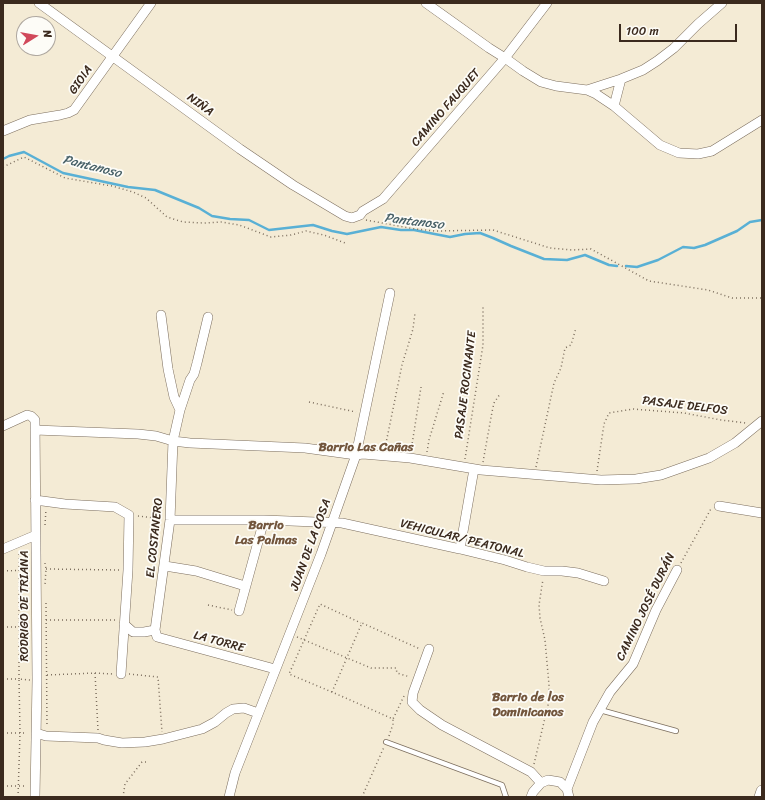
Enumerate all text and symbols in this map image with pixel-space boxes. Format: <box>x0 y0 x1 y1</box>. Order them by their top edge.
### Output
north arrow <box>16 16 56 56</box>
scale bar <box>621 16 739 42</box>
text: 100 m <box>626 20 659 42</box>
text: N <box>37 28 57 39</box>
street label: GIOIA <box>66 63 96 97</box>
street label: CAMINO FAUQUET <box>408 66 484 150</box>
street label: NIÑA <box>184 91 216 119</box>
water label: Pantanoso <box>61 152 123 182</box>
water label: Pantanoso <box>383 211 445 233</box>
street label: PASAJE ROCINANTE <box>452 330 480 440</box>
street label: PASAJE DELFOS <box>641 394 729 418</box>
district label: Barrio Las Cañas <box>319 440 413 456</box>
street label: EL COSTANERO <box>144 497 166 579</box>
street label: JUAN DE LA COSA <box>288 497 334 593</box>
street label: VEHICULAR/ PEATONAL <box>399 517 525 561</box>
district label: Barrio Las Palmas <box>235 518 297 549</box>
street label: RODRIGO DE TRIANA <box>18 550 32 662</box>
street label: CAMINO JOSÉ DURÁN <box>614 551 678 663</box>
street label: LA TORRE <box>192 628 246 656</box>
district label: Barrio de los Dominicanos <box>492 690 564 721</box>

